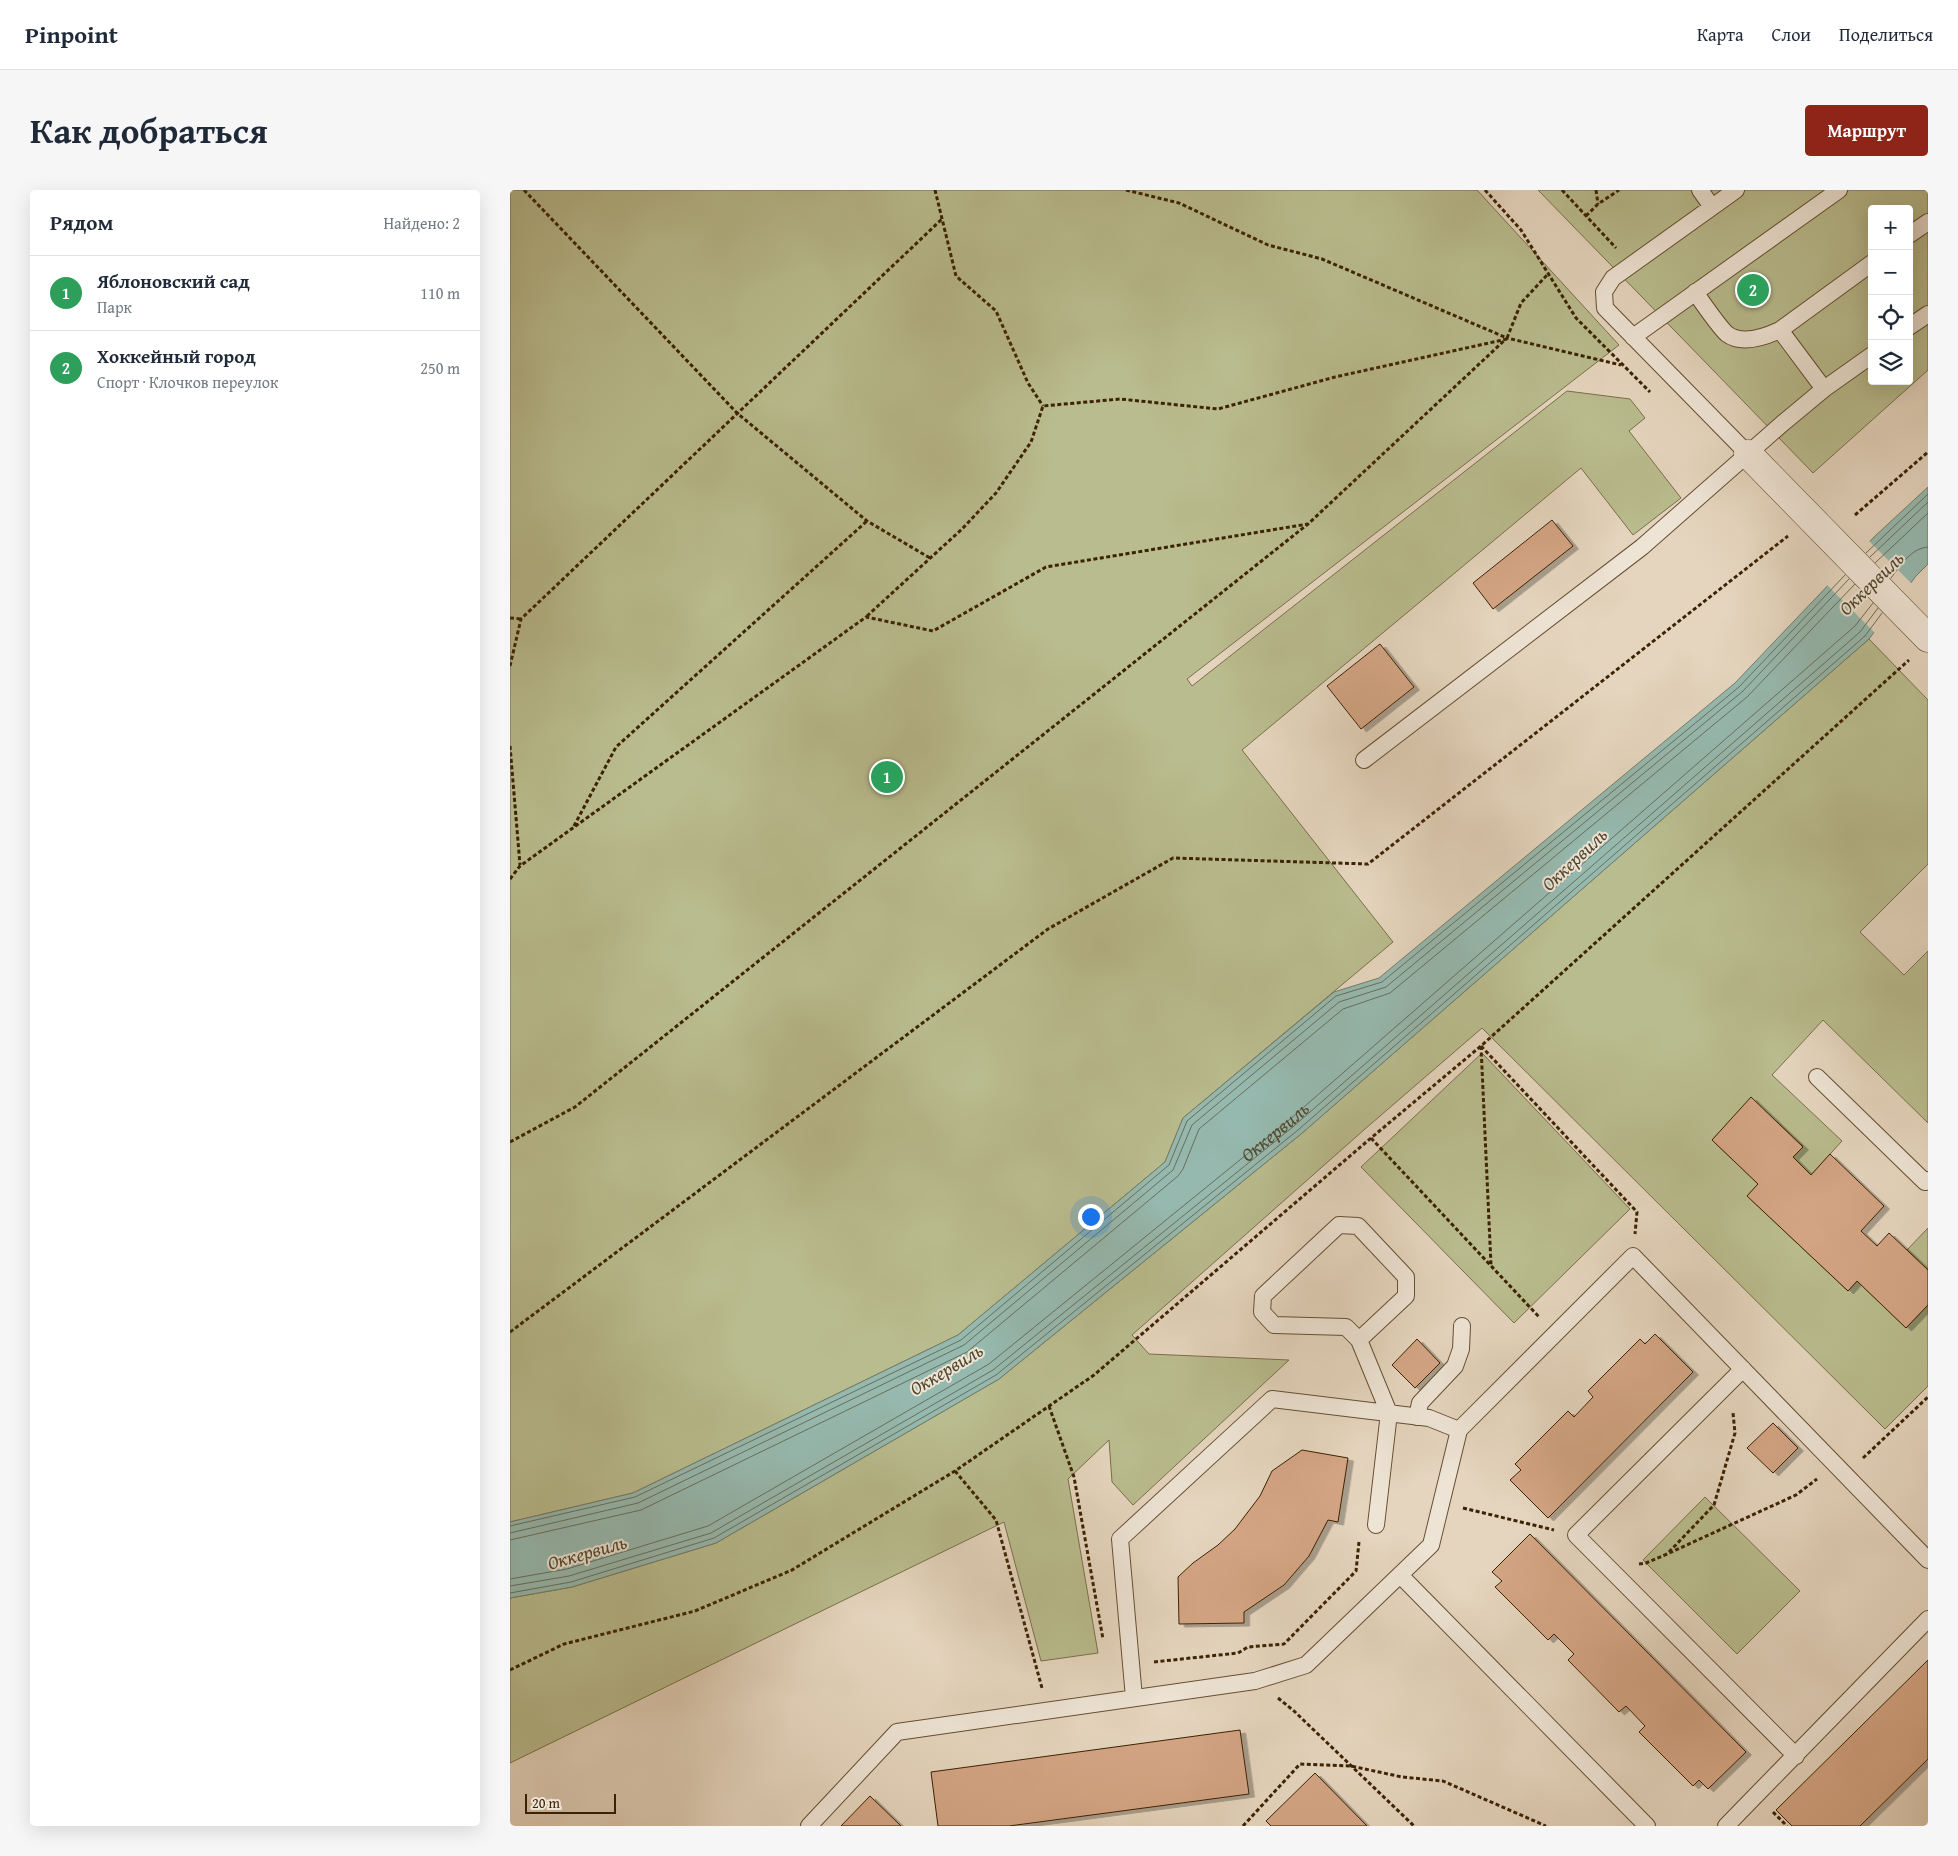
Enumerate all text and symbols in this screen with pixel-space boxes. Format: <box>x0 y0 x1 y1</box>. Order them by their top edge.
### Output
text: Pinpoint <box>25 17 118 52</box>
text: Карта <box>1697 21 1744 48</box>
text: Слои <box>1772 21 1811 48</box>
text: Поделиться <box>1839 21 1933 48</box>
text: Как добраться <box>30 105 268 156</box>
button: Маршрут <box>1805 105 1928 156</box>
map controls <box>1868 205 1913 385</box>
button: + <box>1868 205 1913 250</box>
text: Рядом <box>50 207 113 238</box>
text: Найдено: 2 <box>383 211 460 235</box>
button: − <box>1868 250 1913 295</box>
text: Яблоновский сад <box>97 267 250 295</box>
pin: 2 <box>1737 271 1769 309</box>
text: 1 <box>62 281 70 305</box>
text: 110 m <box>420 281 460 305</box>
text: Парк <box>97 295 132 319</box>
button: locate <box>1868 295 1913 340</box>
button: layers <box>1868 340 1913 385</box>
text: Хоккейный город <box>97 342 256 370</box>
text: 2 <box>62 356 70 380</box>
text: 250 m <box>420 356 460 380</box>
text: Спорт · Клочков переулок <box>97 370 278 394</box>
water label: Оккервиль <box>1832 544 1910 621</box>
pin: 1 <box>871 758 903 796</box>
water label: Оккервиль <box>1535 821 1614 897</box>
water label: Оккервиль <box>1234 1095 1315 1168</box>
your location <box>1078 1204 1104 1230</box>
water label: Оккервиль <box>904 1336 988 1402</box>
water label: Оккервиль <box>544 1527 630 1577</box>
scale bar <box>525 1791 616 1814</box>
text: 20 m <box>532 1793 560 1813</box>

